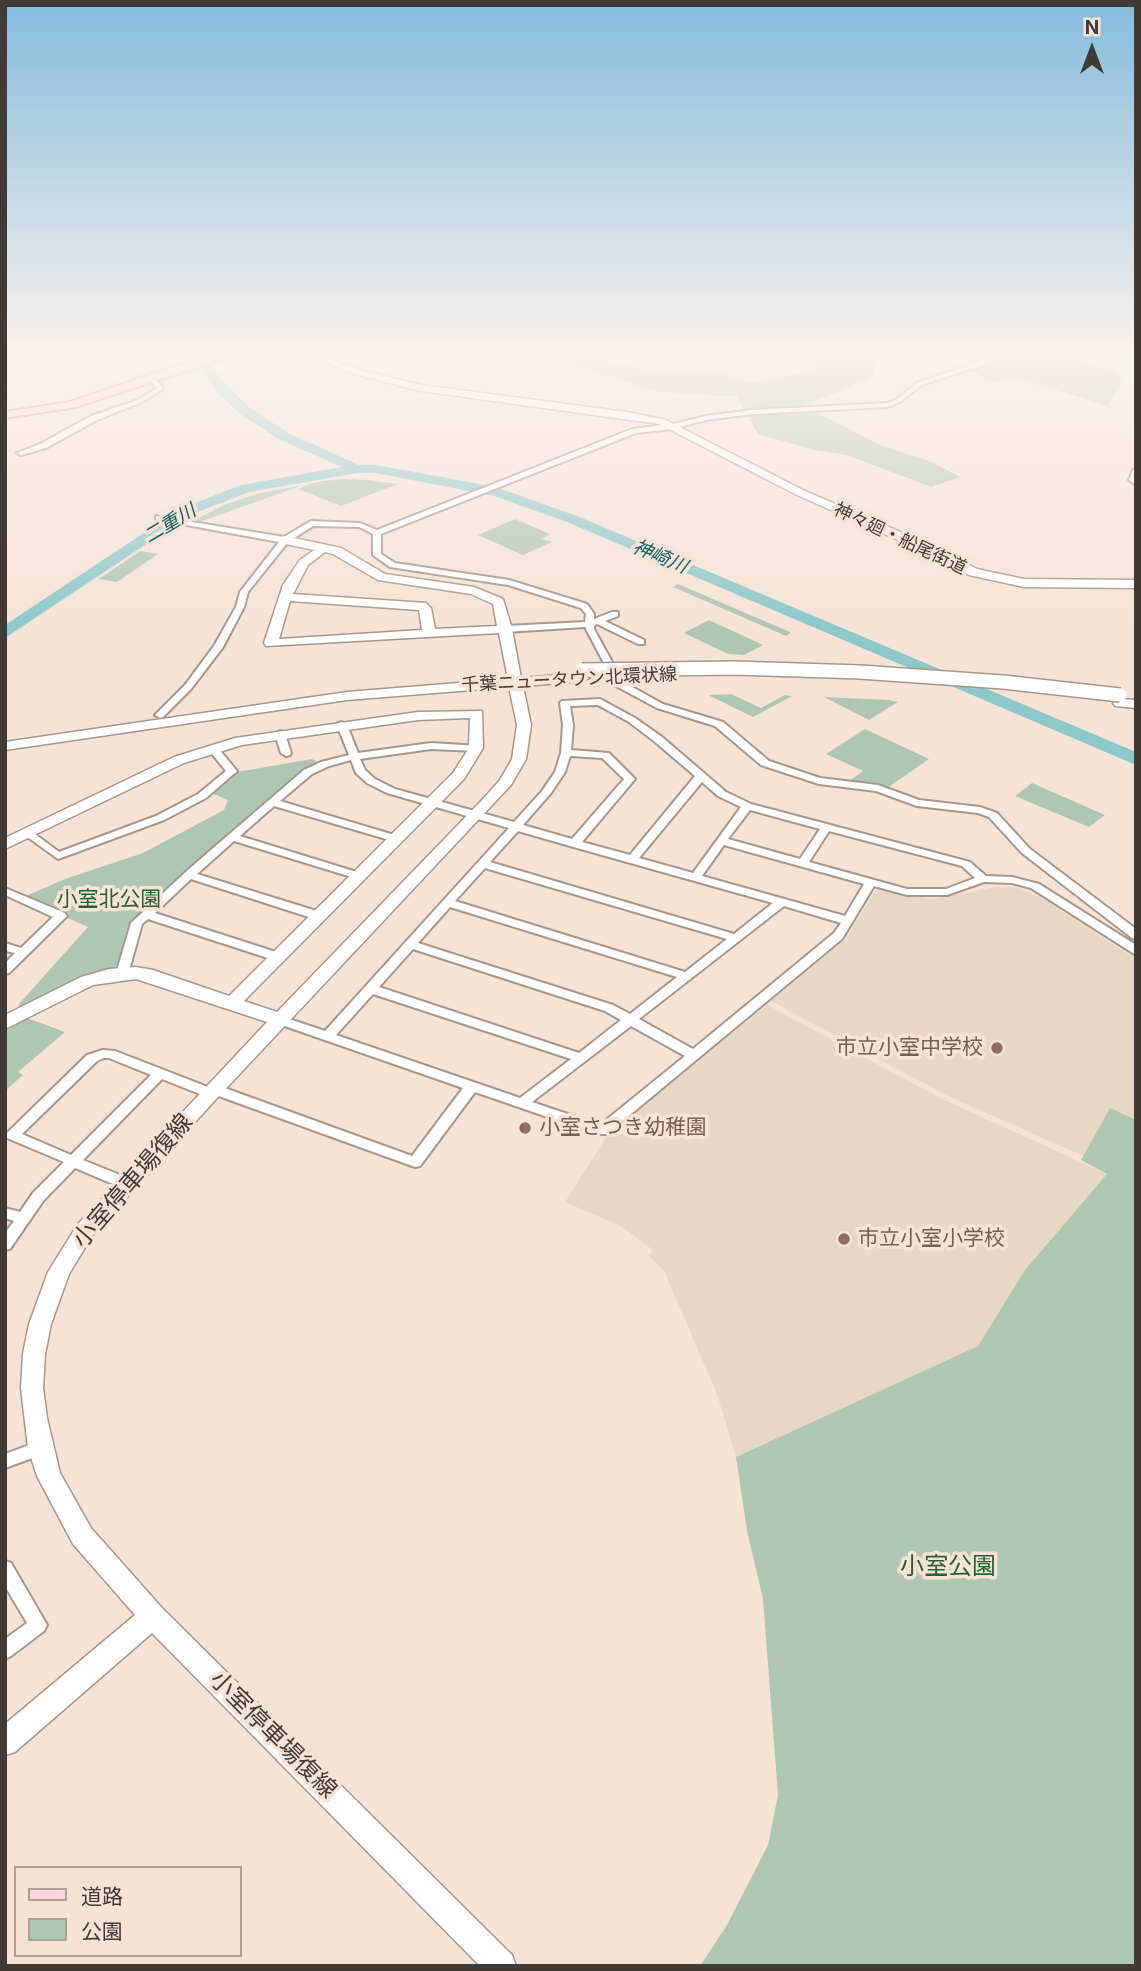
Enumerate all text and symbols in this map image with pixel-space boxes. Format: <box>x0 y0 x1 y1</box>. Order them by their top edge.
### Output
north arrow <box>1057 14 1127 84</box>
text: N <box>1085 16 1099 39</box>
street label: 神々廻・船尾街道 <box>830 499 970 579</box>
water label: 二重川 <box>140 500 200 548</box>
water label: 神崎川 <box>629 535 691 579</box>
street label: 千葉ニュータウン北環状線 <box>461 664 677 696</box>
park label: 小室北公園 <box>57 887 161 913</box>
place label: 市立小室中学校 <box>836 1035 983 1061</box>
marker: 市立小室中学校 <box>989 1040 1005 1056</box>
street label: 小室停車場復線 <box>67 1108 199 1254</box>
place label: 小室さつき幼稚園 <box>539 1115 707 1141</box>
marker: 小室さつき幼稚園 <box>517 1120 533 1136</box>
place label: 市立小室小学校 <box>858 1226 1005 1252</box>
marker: 市立小室小学校 <box>836 1231 852 1247</box>
park label: 小室公園 <box>900 1553 996 1581</box>
street label: 小室停車場復線 <box>203 1665 343 1805</box>
legend <box>14 1866 242 1957</box>
text: 道路 <box>81 1884 123 1909</box>
text: 公園 <box>81 1919 123 1944</box>

